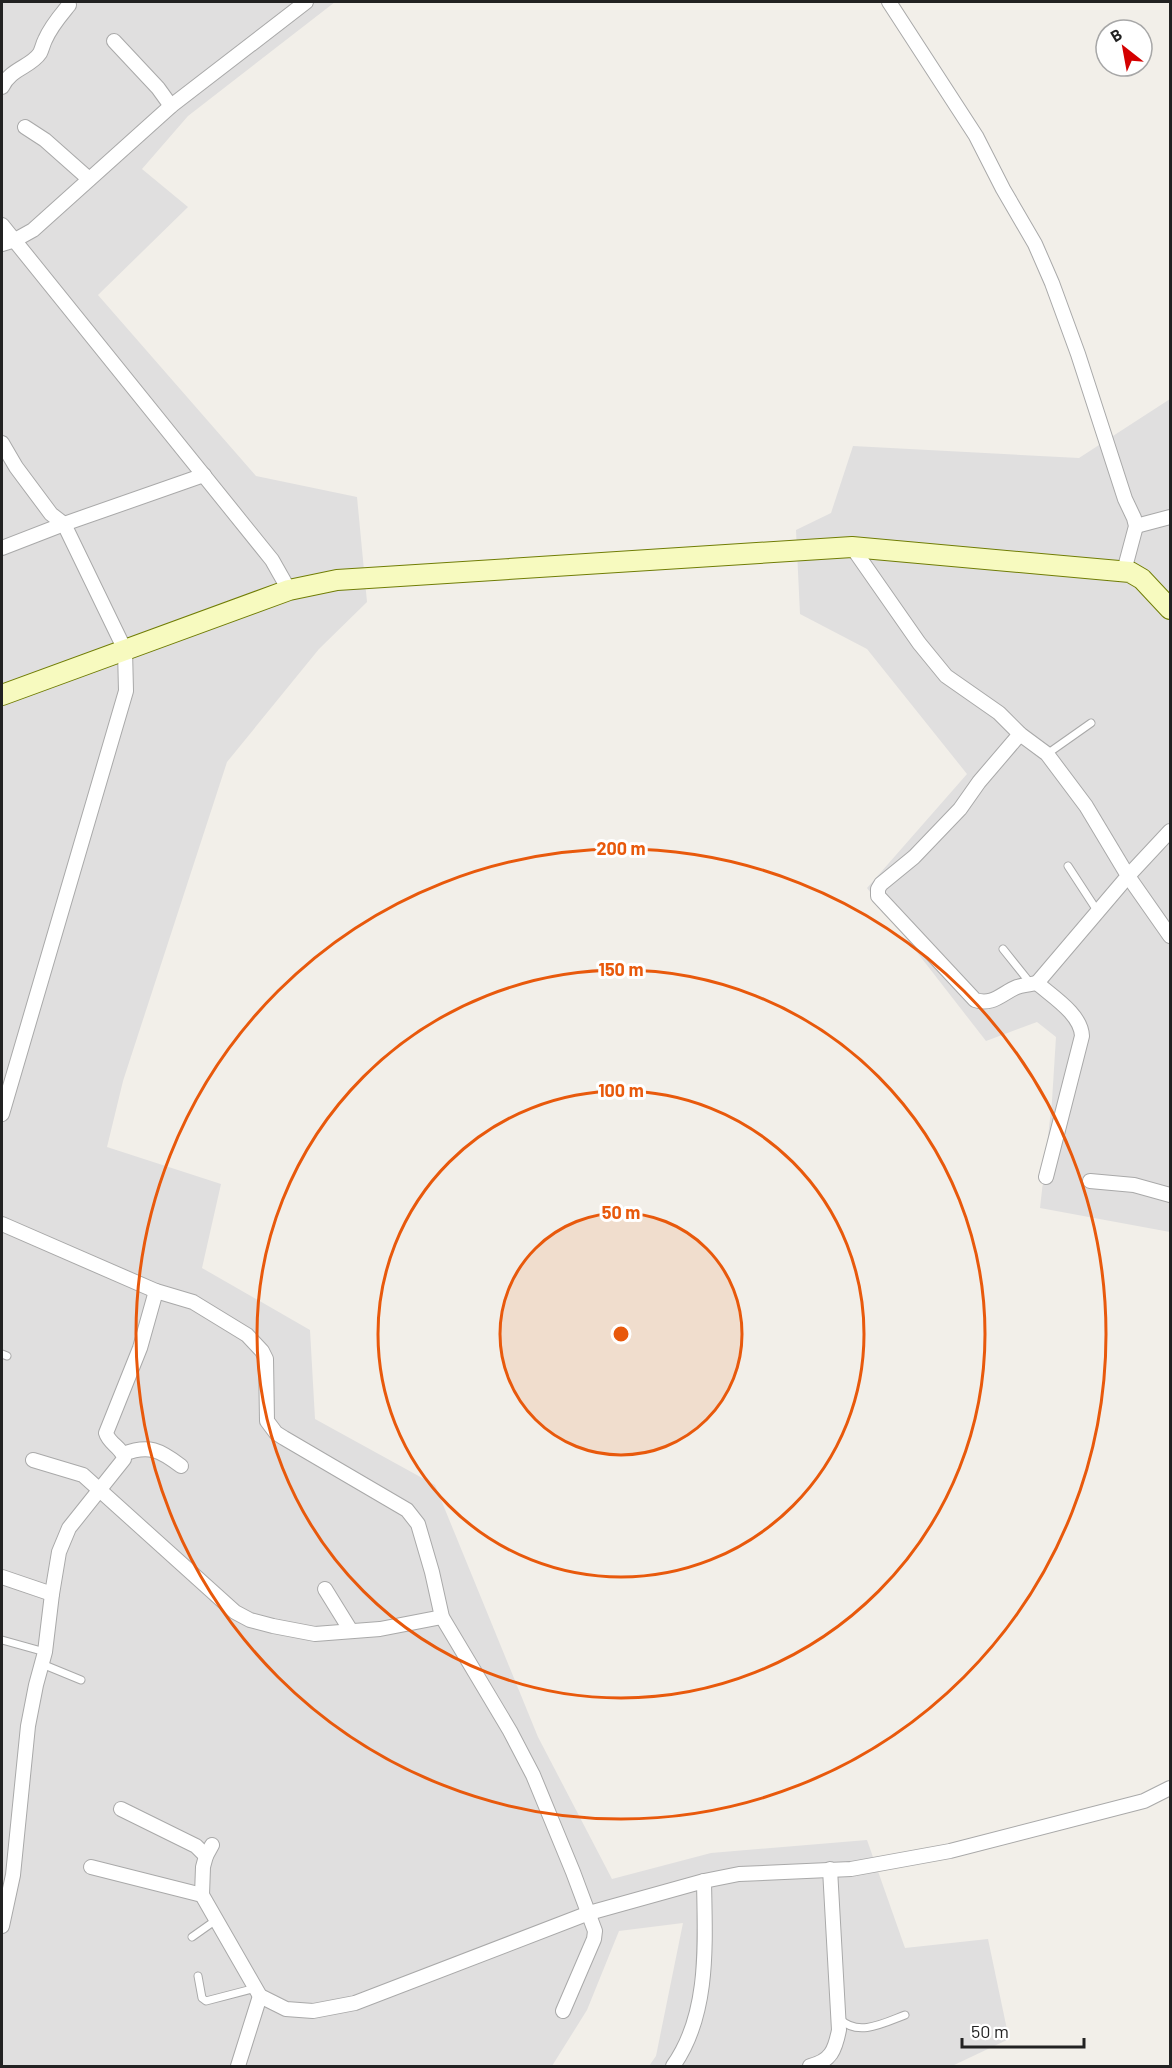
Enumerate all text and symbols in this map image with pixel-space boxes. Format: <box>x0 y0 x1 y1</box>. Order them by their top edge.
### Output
north arrow <box>1094 18 1154 78</box>
text: B <box>1107 24 1125 45</box>
text: 200 m <box>596 837 646 859</box>
text: 150 m <box>599 958 643 980</box>
text: 100 m <box>598 1079 644 1101</box>
text: 50 m <box>602 1201 640 1223</box>
centre of rings <box>611 1324 631 1344</box>
scale bar <box>962 2011 1084 2049</box>
text: 50 m <box>971 2020 1009 2042</box>

